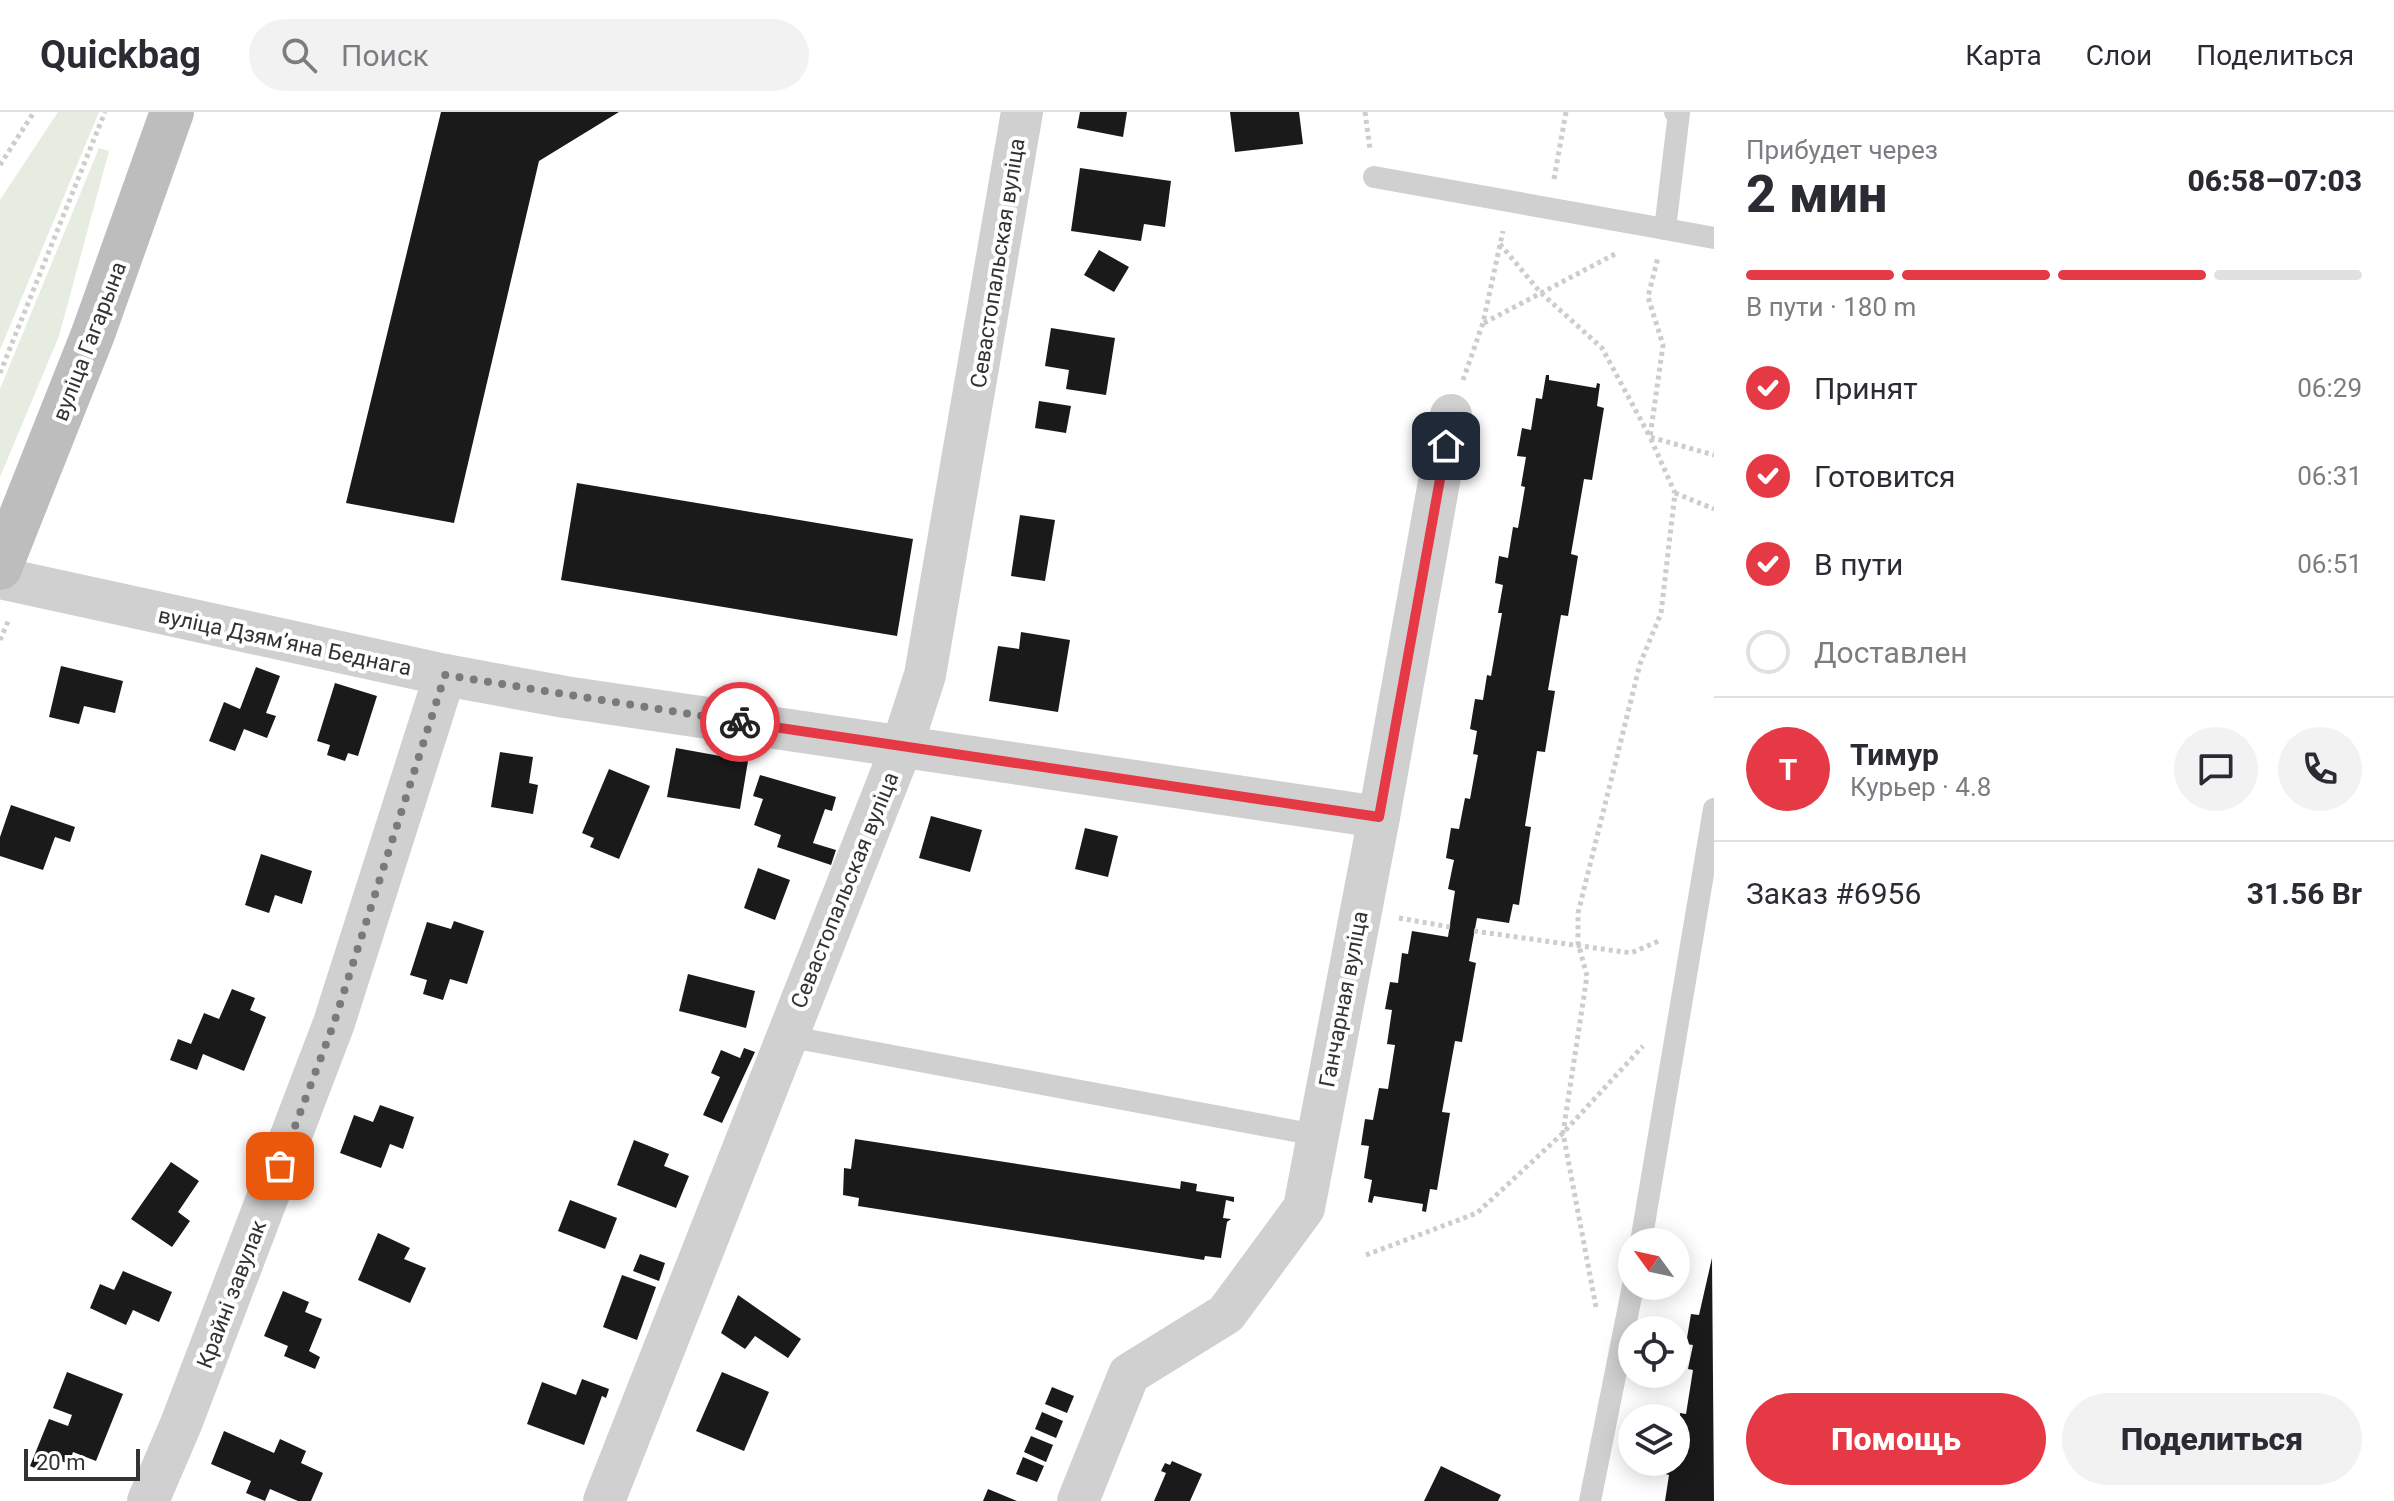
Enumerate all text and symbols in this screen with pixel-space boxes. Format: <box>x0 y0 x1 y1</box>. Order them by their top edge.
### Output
search box <box>249 19 809 91</box>
text: Quickbag <box>40 33 201 77</box>
icon: search <box>277 33 321 77</box>
text: Поиск <box>341 38 429 73</box>
text: Карта <box>1965 39 2042 72</box>
text: Слои <box>2086 39 2152 72</box>
text: Поделиться <box>2196 39 2354 72</box>
text: Прибудет через <box>1746 135 1938 165</box>
street label: Севастопальская вуліца <box>965 136 1030 390</box>
text: 06:58–07:03 <box>2187 163 2362 198</box>
text: 2 мин <box>1746 164 1887 225</box>
street label: вуліца Гагарына <box>48 258 131 424</box>
text: В пути · 180 m <box>1746 292 1916 322</box>
icon: check <box>1746 366 1790 410</box>
text: Принят <box>1814 371 1918 406</box>
text: 06:29 <box>2297 373 2362 403</box>
pin <box>1412 412 1480 480</box>
icon: home <box>1424 424 1468 468</box>
icon: check <box>1746 454 1790 498</box>
text: Готовится <box>1814 459 1956 494</box>
text: 06:31 <box>2297 461 2362 491</box>
icon: check <box>1746 542 1790 586</box>
text: В пути <box>1814 547 1903 582</box>
text: 06:51 <box>2297 549 2362 579</box>
street label: вуліца Дзямʼяна Беднага <box>156 602 414 681</box>
text: Доставлен <box>1814 635 1968 670</box>
courier <box>700 682 780 762</box>
icon: bike <box>718 700 762 744</box>
button: chat <box>2174 727 2258 811</box>
button: phone <box>2278 727 2362 811</box>
text: Тимур <box>1850 737 1939 772</box>
text: Т <box>1779 752 1797 787</box>
street label: Севастопальская вуліца <box>786 768 903 1012</box>
text: Курьер · 4.8 <box>1850 772 1991 802</box>
text: Заказ #6956 <box>1746 876 1921 911</box>
text: 31.56 Br <box>2247 876 2362 911</box>
street label: Ганчарная вуліца <box>1314 909 1373 1089</box>
pin <box>246 1132 314 1200</box>
icon: bag <box>258 1144 302 1188</box>
street label: Крайні завулак <box>192 1217 271 1372</box>
north arrow <box>1618 1228 1690 1300</box>
map controls <box>1618 1228 1690 1476</box>
button: locate <box>1618 1316 1690 1388</box>
button: Помощь <box>1746 1393 2046 1485</box>
button: Поделиться <box>2062 1393 2362 1485</box>
button: layers <box>1618 1404 1690 1476</box>
scale bar <box>24 1445 140 1481</box>
text: 20 m <box>36 1450 85 1475</box>

